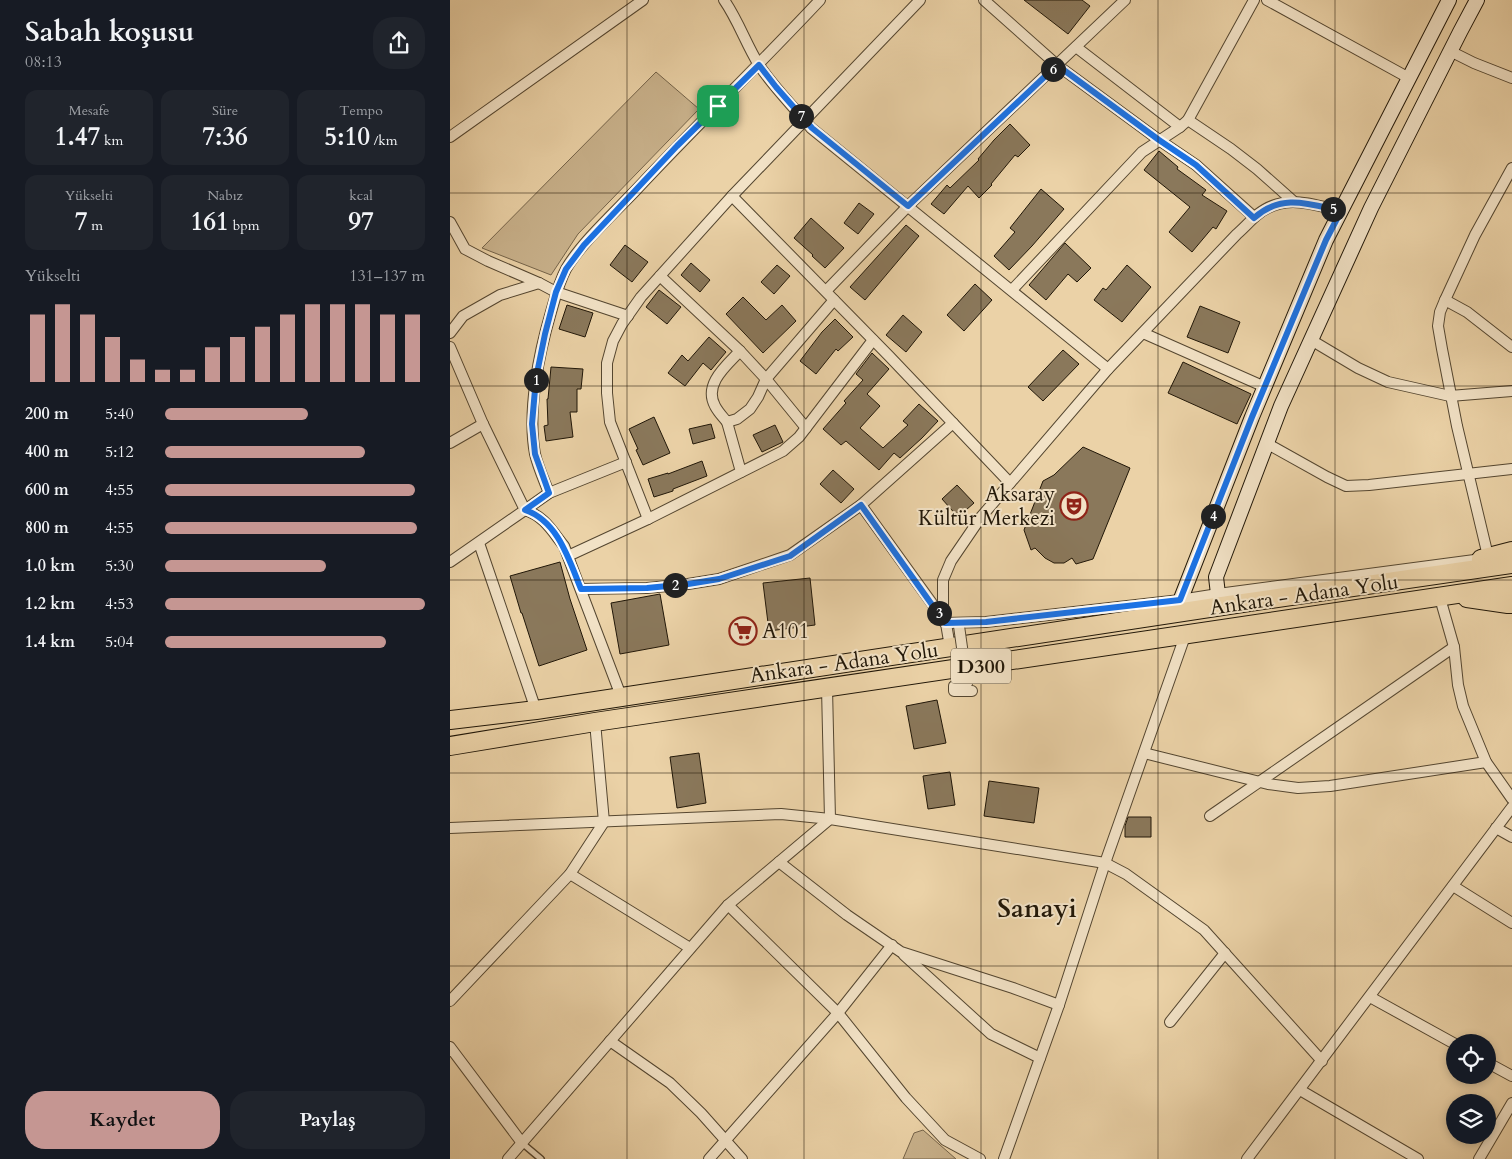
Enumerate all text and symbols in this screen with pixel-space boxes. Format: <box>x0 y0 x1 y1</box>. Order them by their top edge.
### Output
text: Sabah koşusu <box>25 13 194 51</box>
button: share <box>373 17 425 69</box>
text: 08:13 <box>25 51 62 73</box>
pin: 6 <box>1040 56 1066 82</box>
text: 6 <box>1050 60 1057 79</box>
pin <box>697 85 739 127</box>
icon: arrive <box>704 92 732 120</box>
text: Mesafe <box>69 101 109 120</box>
text: Süre <box>212 101 238 120</box>
text: Tempo <box>339 101 383 120</box>
pin: 7 <box>788 104 814 128</box>
text: 7 <box>798 107 805 126</box>
text: 1.47 <box>55 120 100 154</box>
text: 7:36 <box>202 120 248 154</box>
text: 5:10 <box>324 120 370 154</box>
text: km <box>100 131 123 150</box>
text: /km <box>370 131 398 150</box>
text: Yükselti <box>65 186 113 205</box>
text: Nabız <box>207 186 243 205</box>
text: kcal <box>349 186 373 205</box>
pin: 5 <box>1320 196 1346 222</box>
text: 5 <box>1330 200 1337 219</box>
text: 7 <box>75 205 88 239</box>
text: 161 <box>191 205 229 239</box>
text: 97 <box>348 205 374 239</box>
text: m <box>88 216 103 235</box>
text: bpm <box>229 216 260 235</box>
text: Yükselti <box>25 265 81 287</box>
text: 131–137 m <box>349 265 425 287</box>
pin: 1 <box>524 368 548 392</box>
text: 1 <box>533 371 540 390</box>
text: 200 m <box>25 403 69 425</box>
text: 5:40 <box>105 403 134 425</box>
text: 400 m <box>25 441 69 463</box>
text: 5:12 <box>105 441 134 463</box>
text: 600 m <box>25 479 69 501</box>
text: 4:55 <box>105 479 134 501</box>
place label: Aksaray Kültür Merkezi <box>918 480 1055 533</box>
theatre icon: Aksaray Kültür Merkezi <box>1059 491 1089 521</box>
pin: 4 <box>1200 504 1226 528</box>
text: 4 <box>1210 507 1217 526</box>
text: 800 m <box>25 517 69 539</box>
text: 4:55 <box>105 517 134 539</box>
text: 1.0 km <box>25 555 75 577</box>
text: 5:30 <box>105 555 134 577</box>
street label: Ankara - Adana Yolu <box>1208 567 1400 623</box>
pin: 2 <box>662 572 688 598</box>
text: 2 <box>672 576 679 595</box>
text: 1.2 km <box>25 593 75 615</box>
text: 4:53 <box>105 593 134 615</box>
pin: 3 <box>926 600 952 626</box>
text: 3 <box>936 604 943 623</box>
supermarket icon: A101 <box>728 616 758 646</box>
place label: A101 <box>762 617 809 646</box>
text: 1.4 km <box>25 631 75 653</box>
text: 5:04 <box>105 631 134 653</box>
street label: Ankara - Adana Yolu <box>748 635 940 691</box>
road number: D300 <box>951 648 1011 684</box>
district label: Sanayi <box>997 891 1077 926</box>
map controls <box>1446 1034 1496 1144</box>
button: locate <box>1446 1034 1496 1084</box>
button: Kaydet <box>25 1091 220 1149</box>
button: Paylaş <box>230 1091 425 1149</box>
button: layers <box>1446 1094 1496 1144</box>

